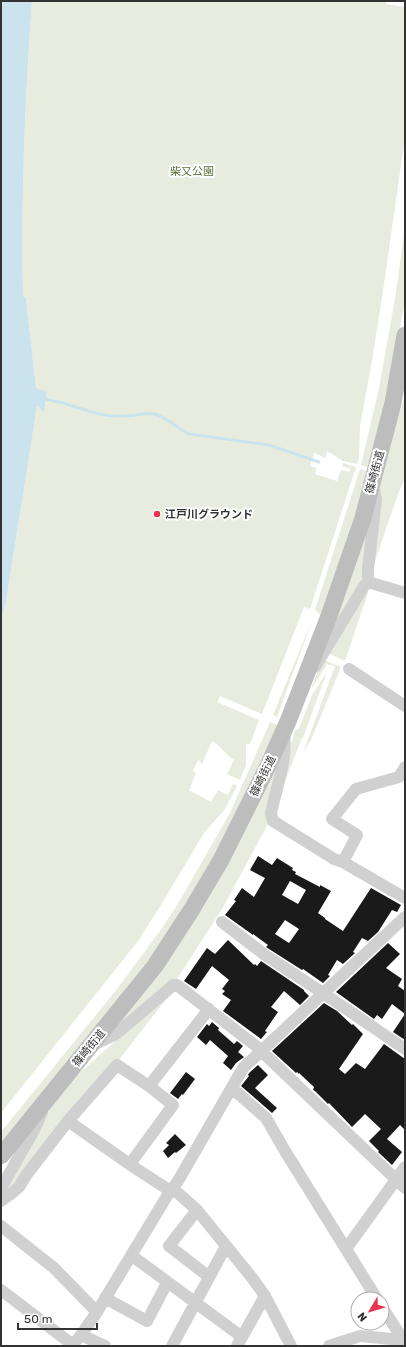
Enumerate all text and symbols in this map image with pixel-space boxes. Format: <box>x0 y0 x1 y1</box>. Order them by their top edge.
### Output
park label: 柴又公園 <box>170 165 214 178</box>
street label: 篠崎街道 <box>363 449 387 495</box>
place label: 江戸川グラウンド <box>165 508 253 521</box>
marker: 江戸川グラウンド <box>152 509 162 519</box>
street label: 篠崎街道 <box>248 753 278 799</box>
street label: 篠崎街道 <box>70 1027 108 1069</box>
north arrow <box>350 1291 390 1331</box>
scale bar <box>18 1305 97 1331</box>
text: N <box>355 1310 370 1324</box>
text: 50 m <box>24 1312 52 1326</box>

